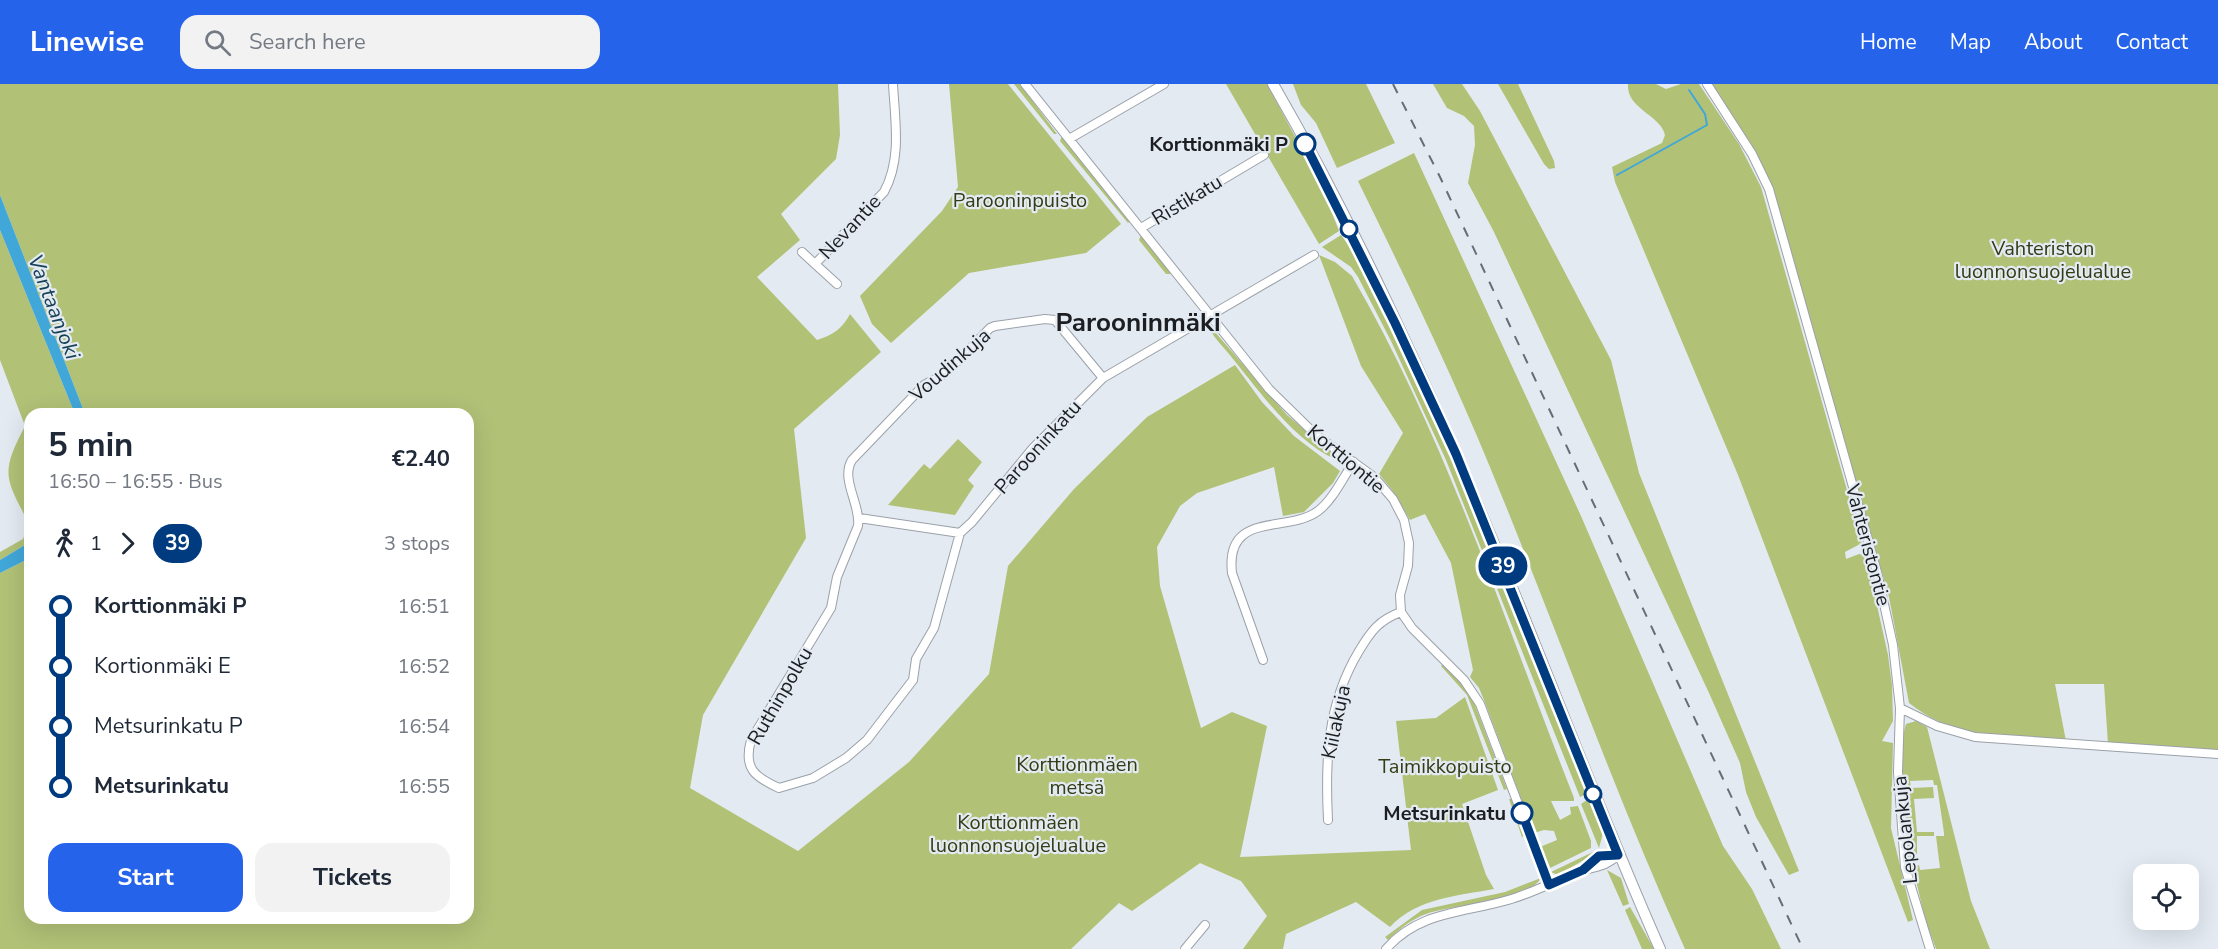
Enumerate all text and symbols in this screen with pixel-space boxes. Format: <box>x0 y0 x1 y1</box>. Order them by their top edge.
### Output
search box <box>180 15 600 69</box>
text: Linewise <box>30 23 144 61</box>
icon: search <box>201 26 234 59</box>
text: Search here <box>249 27 366 57</box>
text: Home <box>1860 28 1917 56</box>
text: Map <box>1950 28 1991 56</box>
text: About <box>2024 28 2082 56</box>
text: Contact <box>2115 28 2188 56</box>
place label: Korttionmäki P <box>1149 131 1288 158</box>
marker: Korttionmäki P <box>1294 133 1316 155</box>
street label: Ristikatu <box>1147 168 1227 232</box>
park label: Parooninpuisto <box>953 187 1087 214</box>
street label: Nevantie <box>813 189 887 265</box>
unlabelled marker <box>1340 220 1358 238</box>
park label: Vahteriston luonnonsuojelualue <box>1955 235 2131 285</box>
water label: Vantaanjoki <box>21 251 87 364</box>
district label: Parooninmäki <box>1055 305 1221 340</box>
street label: Voudinkuja <box>903 322 996 408</box>
street label: Parooninkatu <box>988 394 1088 500</box>
street label: Korttiontie <box>1301 418 1391 500</box>
text: 5 min <box>48 423 133 468</box>
text: €2.40 <box>392 444 450 474</box>
text: 16:50 – 16:55 · Bus <box>48 468 223 495</box>
street label: Vahteristontie <box>1839 480 1897 609</box>
icon: walk <box>48 527 81 560</box>
icon: forward <box>111 527 144 560</box>
text: 39 <box>165 529 190 557</box>
text: 1 <box>90 530 102 557</box>
text: 3 stops <box>384 530 450 557</box>
line badge: 39 <box>1476 546 1530 586</box>
text: 39 <box>1490 552 1516 580</box>
text: Korttionmäki P <box>94 591 247 621</box>
text: 16:51 <box>397 593 450 620</box>
street label: Ruthinpolku <box>741 642 819 750</box>
text: Kortionmäki E <box>94 651 231 681</box>
text: 16:52 <box>397 653 450 680</box>
street label: Kiilakuja <box>1315 683 1357 761</box>
text: Metsurinkatu P <box>94 711 243 741</box>
text: 16:54 <box>397 713 450 740</box>
park label: Korttionmäen metsä <box>1016 751 1138 801</box>
park label: Taimikkopuisto <box>1378 753 1512 780</box>
text: Metsurinkatu <box>94 771 229 801</box>
text: 16:55 <box>397 773 450 800</box>
street label: Lepolankuja <box>1886 775 1924 885</box>
unlabelled marker <box>1584 785 1602 803</box>
place label: Metsurinkatu <box>1383 800 1506 827</box>
marker: Metsurinkatu <box>1511 802 1533 824</box>
park label: Korttionmäen luonnonsuojelualue <box>930 809 1106 859</box>
button: Start <box>48 843 243 912</box>
button: Tickets <box>255 843 450 912</box>
map controls <box>2133 864 2199 930</box>
button: locate <box>2133 864 2199 930</box>

